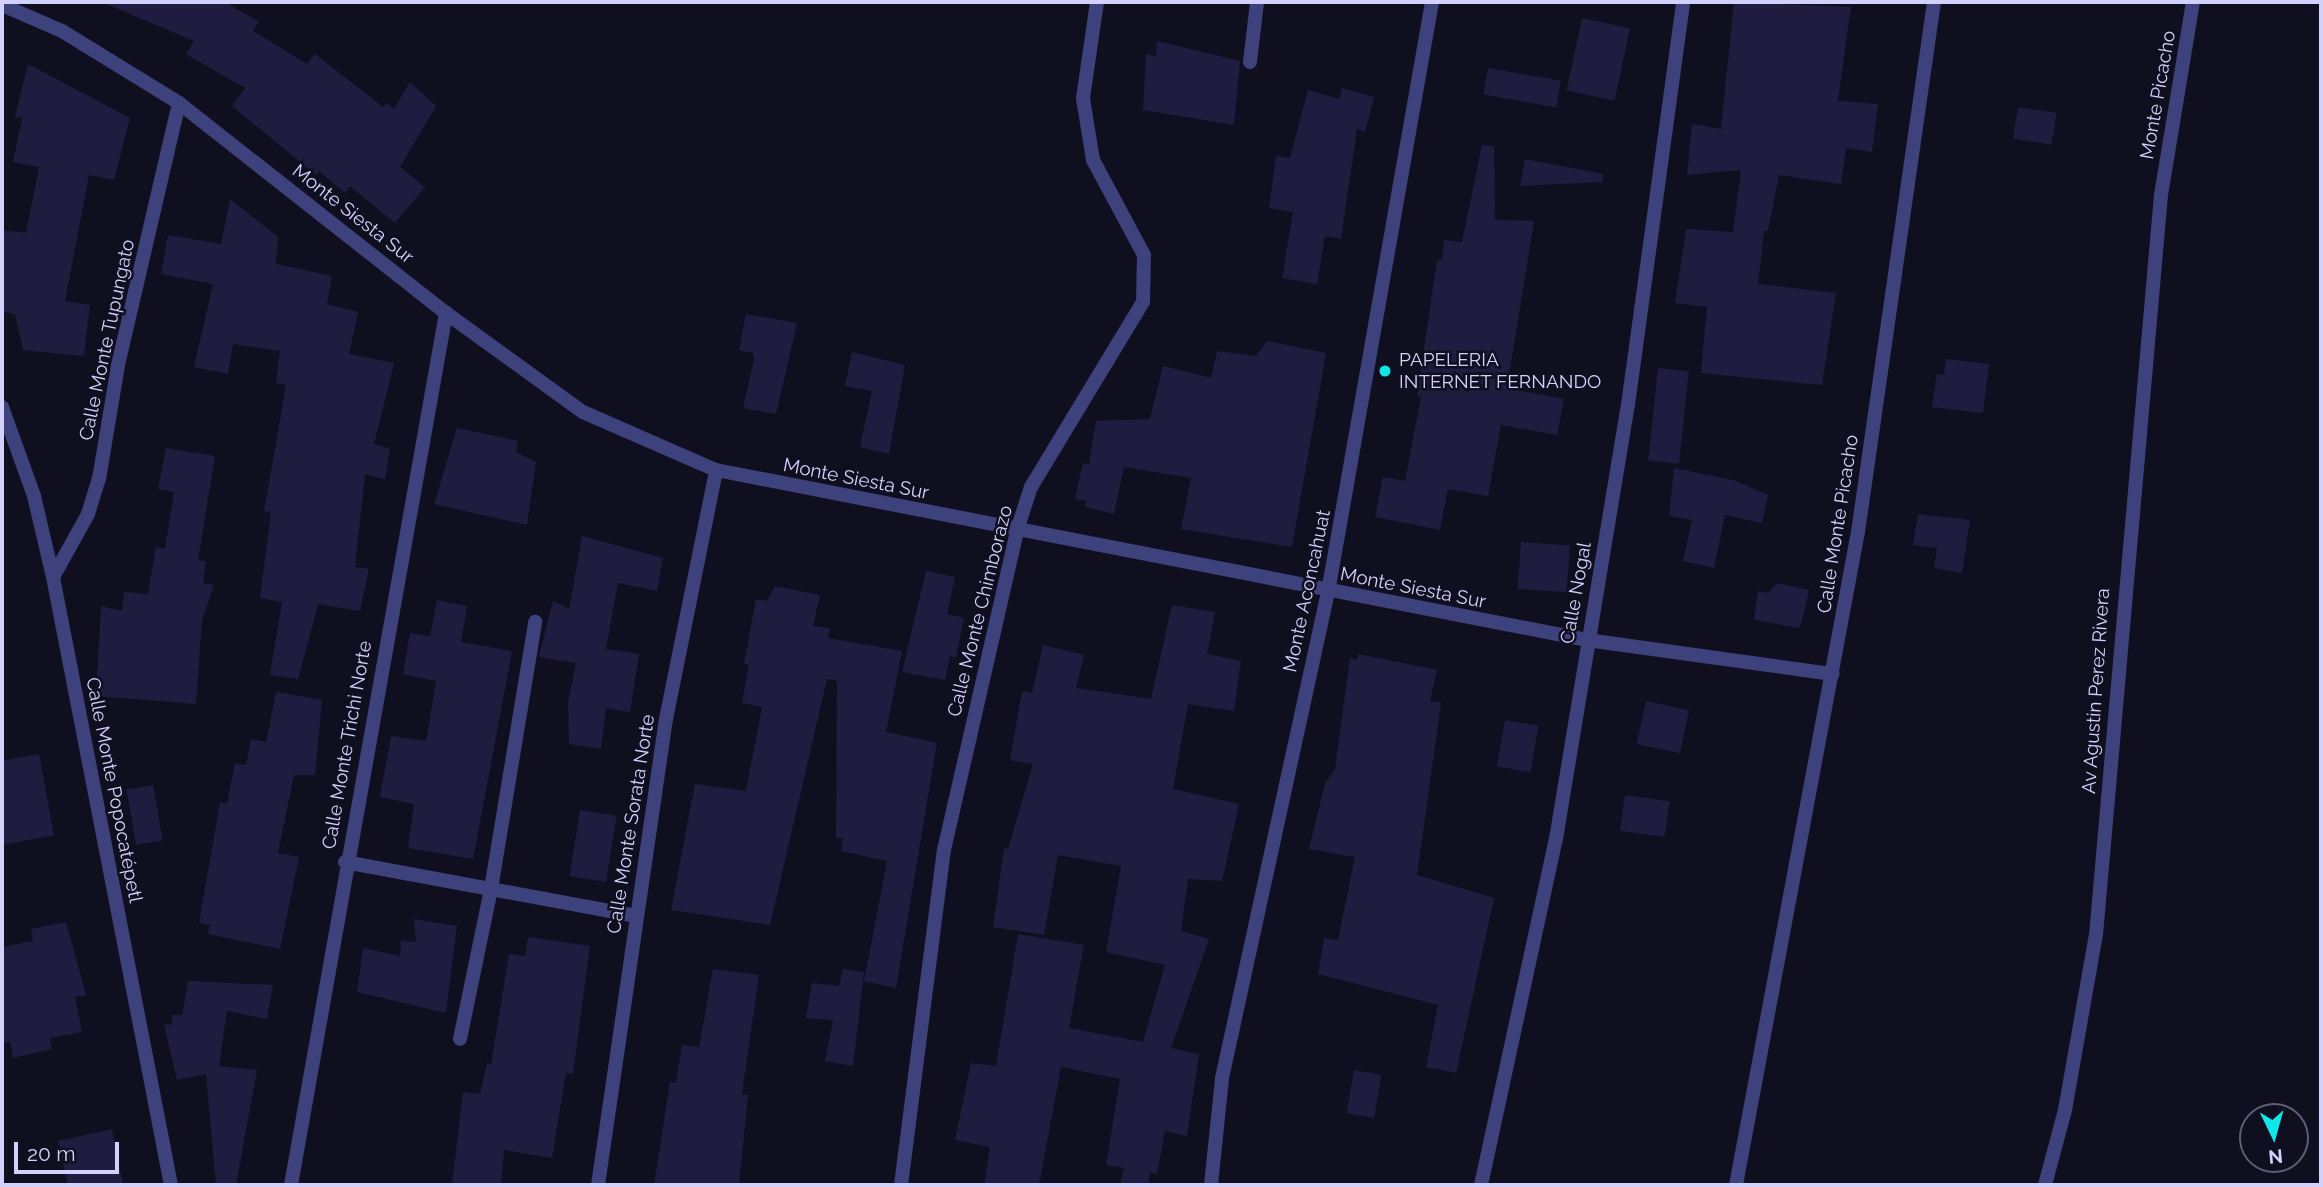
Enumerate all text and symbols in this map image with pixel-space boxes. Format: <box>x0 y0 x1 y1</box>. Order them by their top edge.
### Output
street label: Monte Picacho <box>2135 29 2181 161</box>
street label: Monte Siesta Sur <box>288 159 418 269</box>
street label: Calle Monte Tupungato <box>74 237 140 443</box>
place label: PAPELERIA INTERNET FERNANDO <box>1399 349 1602 393</box>
marker: PAPELERIA INTERNET FERNANDO <box>1377 363 1393 379</box>
street label: Calle Monte Picacho <box>1813 433 1863 615</box>
street label: Monte Siesta Sur <box>781 454 931 504</box>
street label: Calle Monte Chimborazo <box>943 503 1017 719</box>
street label: Monte Aconcahuat <box>1279 507 1335 675</box>
street label: Calle Nogal <box>1556 540 1596 646</box>
street label: Monte Siesta Sur <box>1338 563 1488 613</box>
street label: Av Agustin Perez Rivera <box>2077 587 2115 795</box>
street label: Calle Monte Trichi Norte <box>317 639 377 851</box>
street label: Calle Monte Popocatépetl <box>81 675 147 905</box>
street label: Calle Monte Sorata Norte <box>602 713 660 935</box>
north arrow <box>2239 1103 2309 1173</box>
scale bar <box>18 1128 122 1172</box>
text: 20 m <box>27 1141 75 1166</box>
text: N <box>2267 1145 2284 1169</box>

